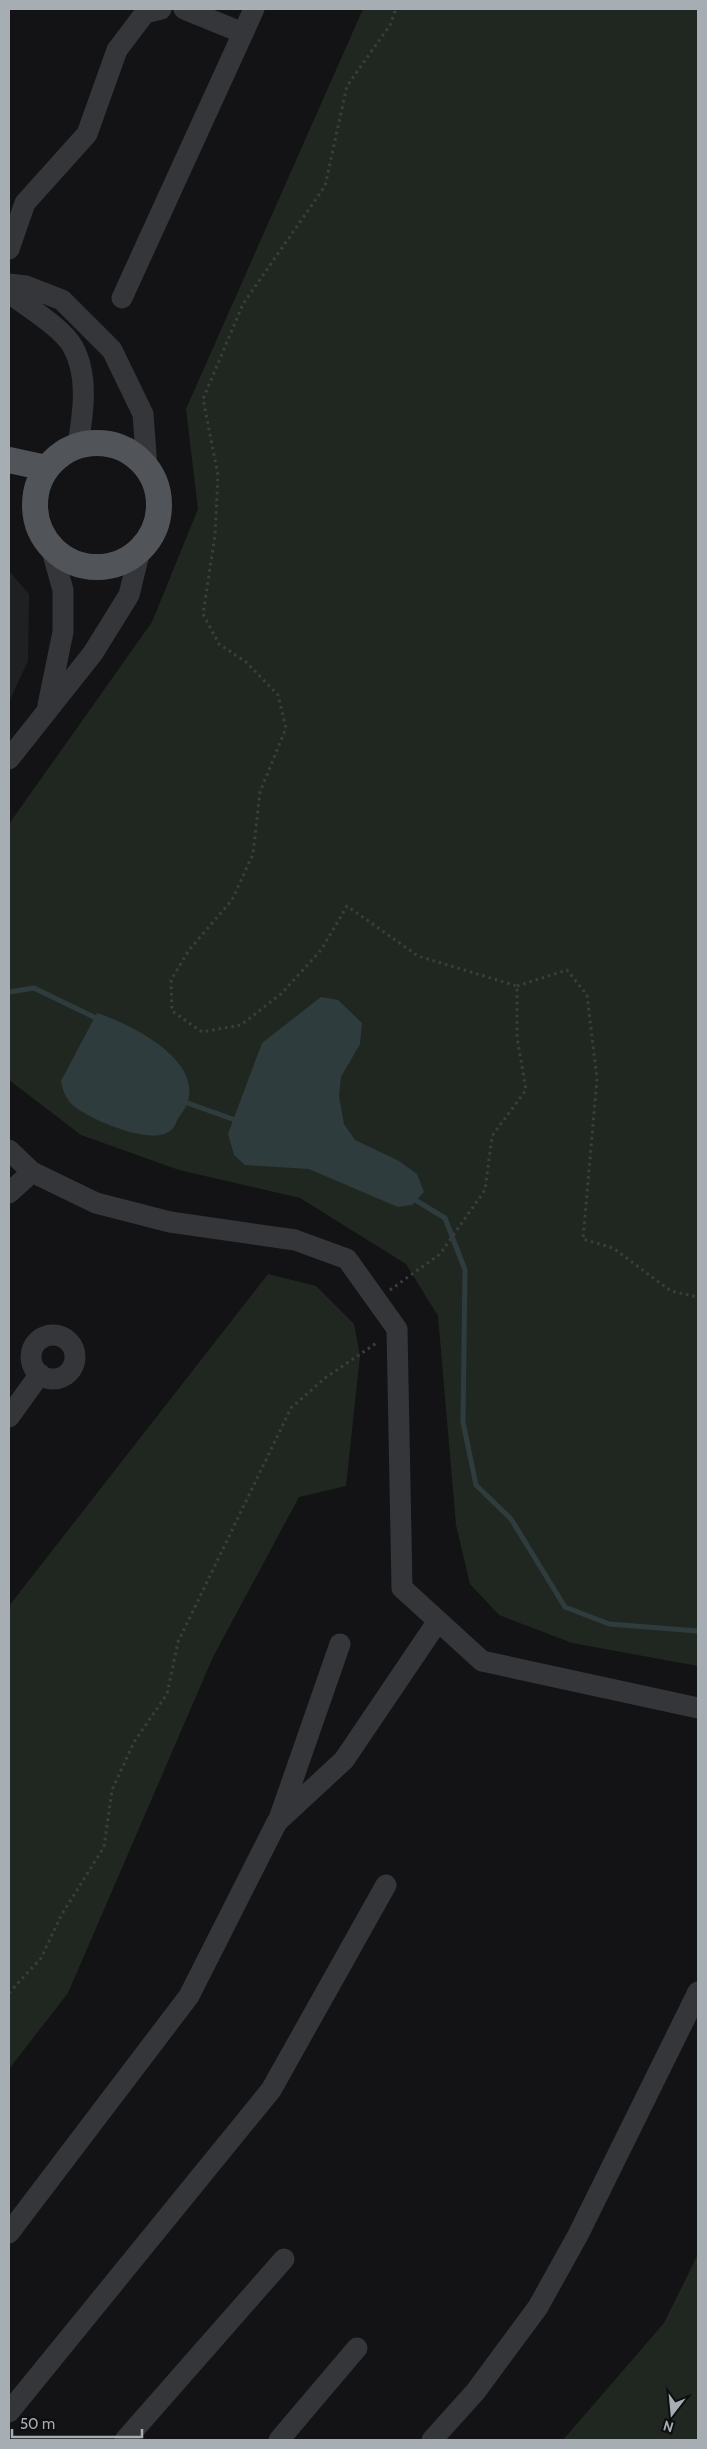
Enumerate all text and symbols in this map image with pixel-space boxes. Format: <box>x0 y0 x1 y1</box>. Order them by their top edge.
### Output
north arrow <box>647 2389 697 2439</box>
scale bar <box>12 2406 142 2438</box>
text: 50 m <box>20 2415 55 2433</box>
text: N <box>661 2416 676 2437</box>

